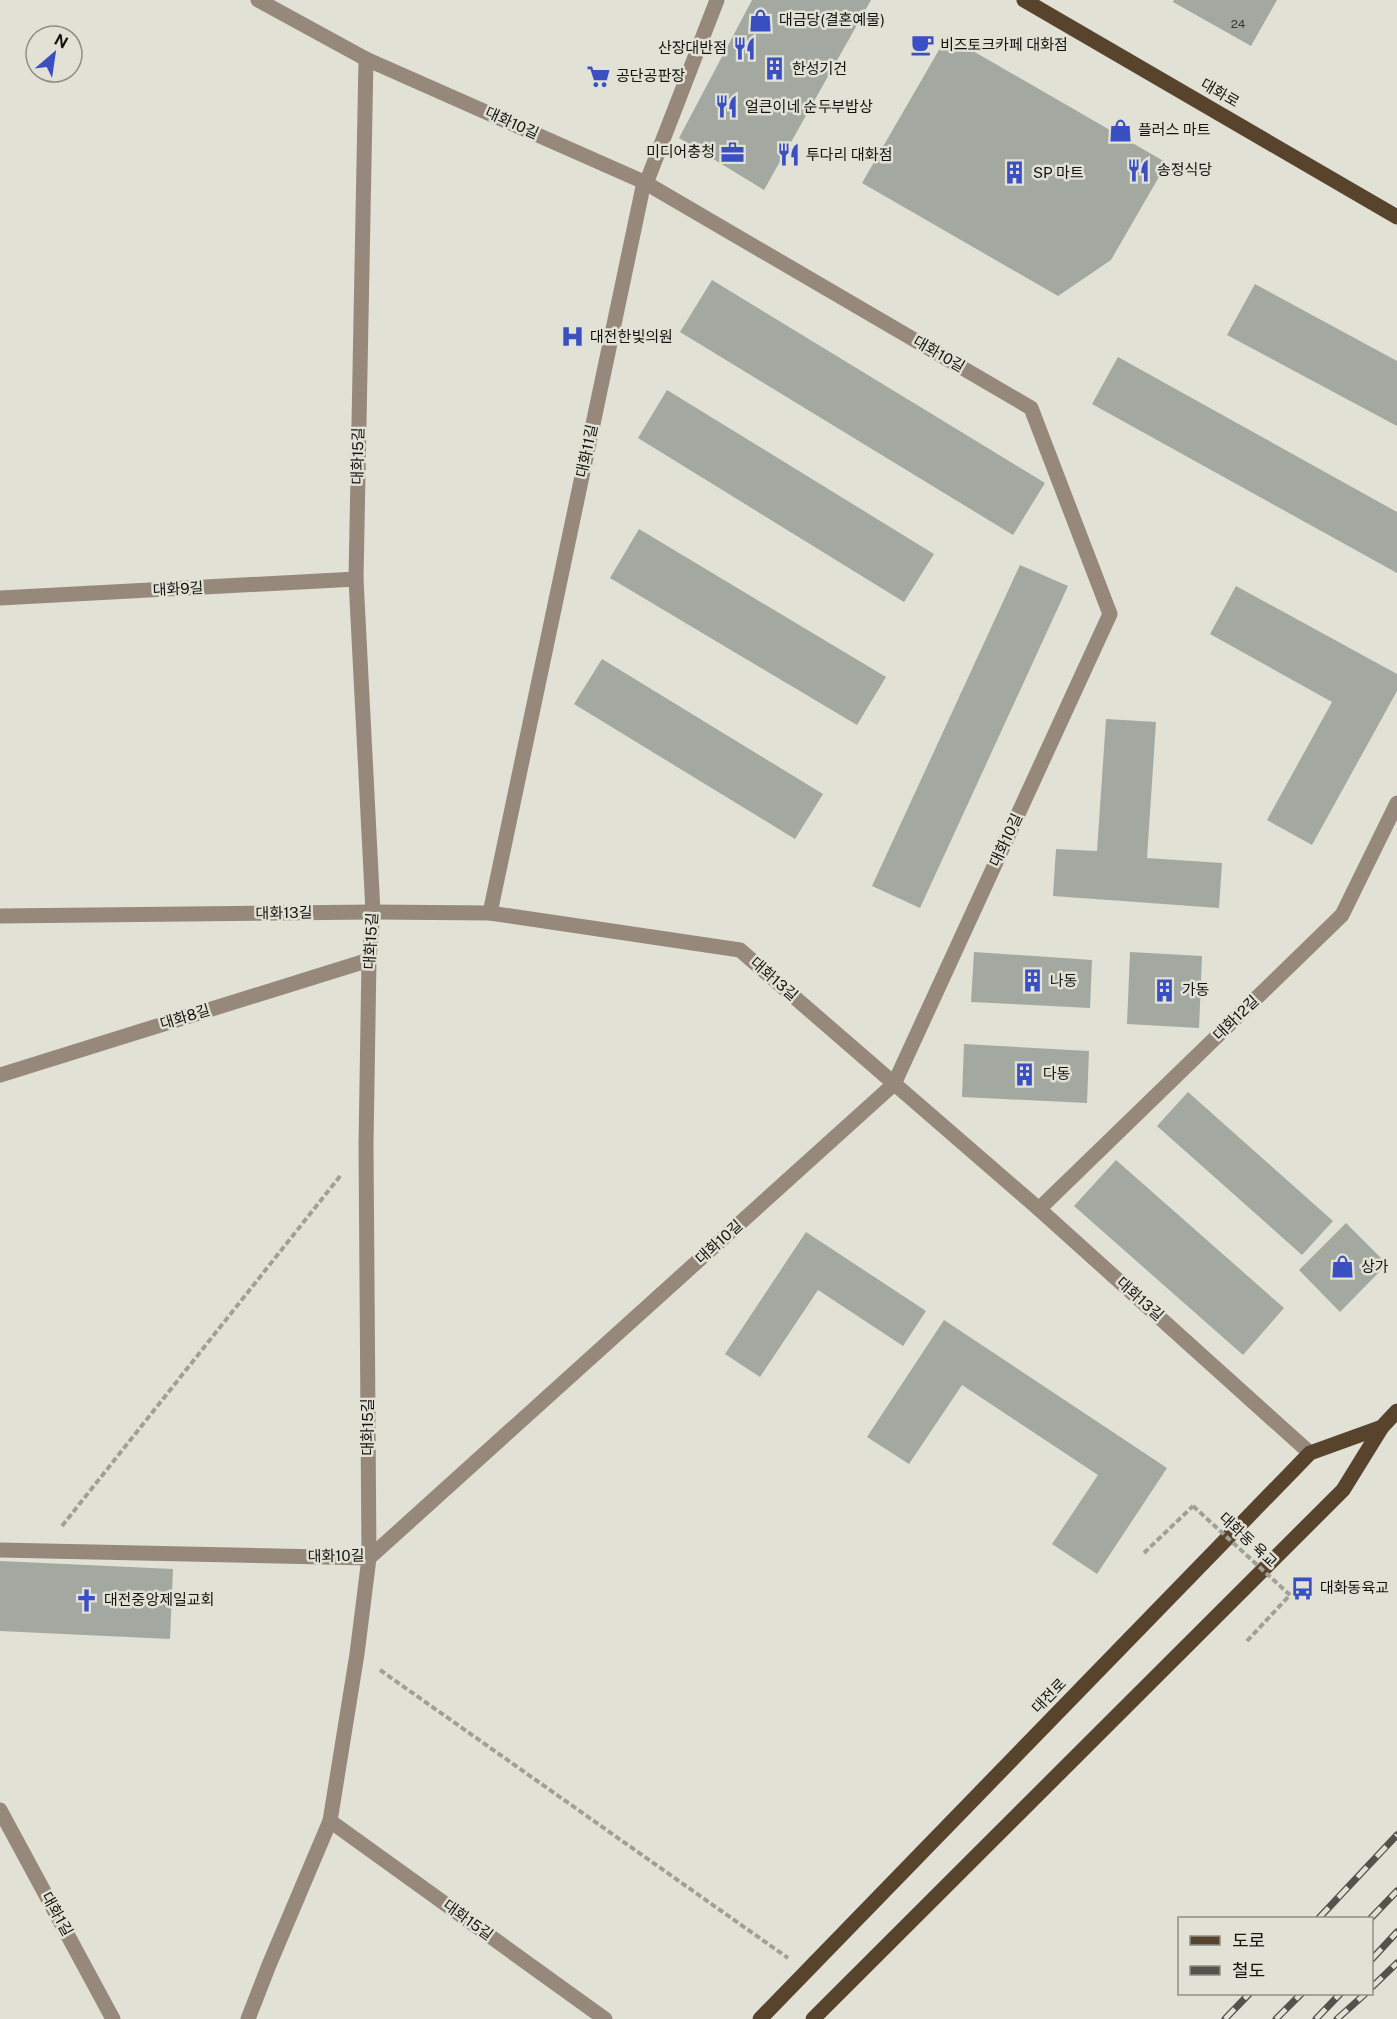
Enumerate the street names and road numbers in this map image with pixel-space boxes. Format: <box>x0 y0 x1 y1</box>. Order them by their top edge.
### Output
street label: 대화로 <box>1198 75 1242 110</box>
street label: 대화10길 <box>483 103 542 142</box>
street label: 대화10길 <box>910 332 968 375</box>
street label: 대화11길 <box>573 423 600 479</box>
street label: 대화15길 <box>349 427 366 485</box>
street label: 대화9길 <box>152 579 204 598</box>
street label: 대화10길 <box>986 811 1025 869</box>
street label: 대화13길 <box>255 904 313 921</box>
street label: 대화15길 <box>361 912 380 970</box>
street label: 대화13길 <box>747 954 801 1004</box>
street label: 대화12길 <box>1209 992 1262 1043</box>
street label: 대화8길 <box>158 1001 212 1032</box>
street label: 대화10길 <box>692 1216 745 1267</box>
street label: 대화13길 <box>1113 1273 1167 1324</box>
street label: 대화15길 <box>359 1398 376 1456</box>
street label: 대화동 육교 <box>1216 1509 1281 1571</box>
street label: 대화10길 <box>308 1547 364 1564</box>
street label: 대전로 <box>1028 1675 1069 1716</box>
street label: 대화1길 <box>38 1889 76 1939</box>
street label: 대화15길 <box>440 1896 496 1943</box>

